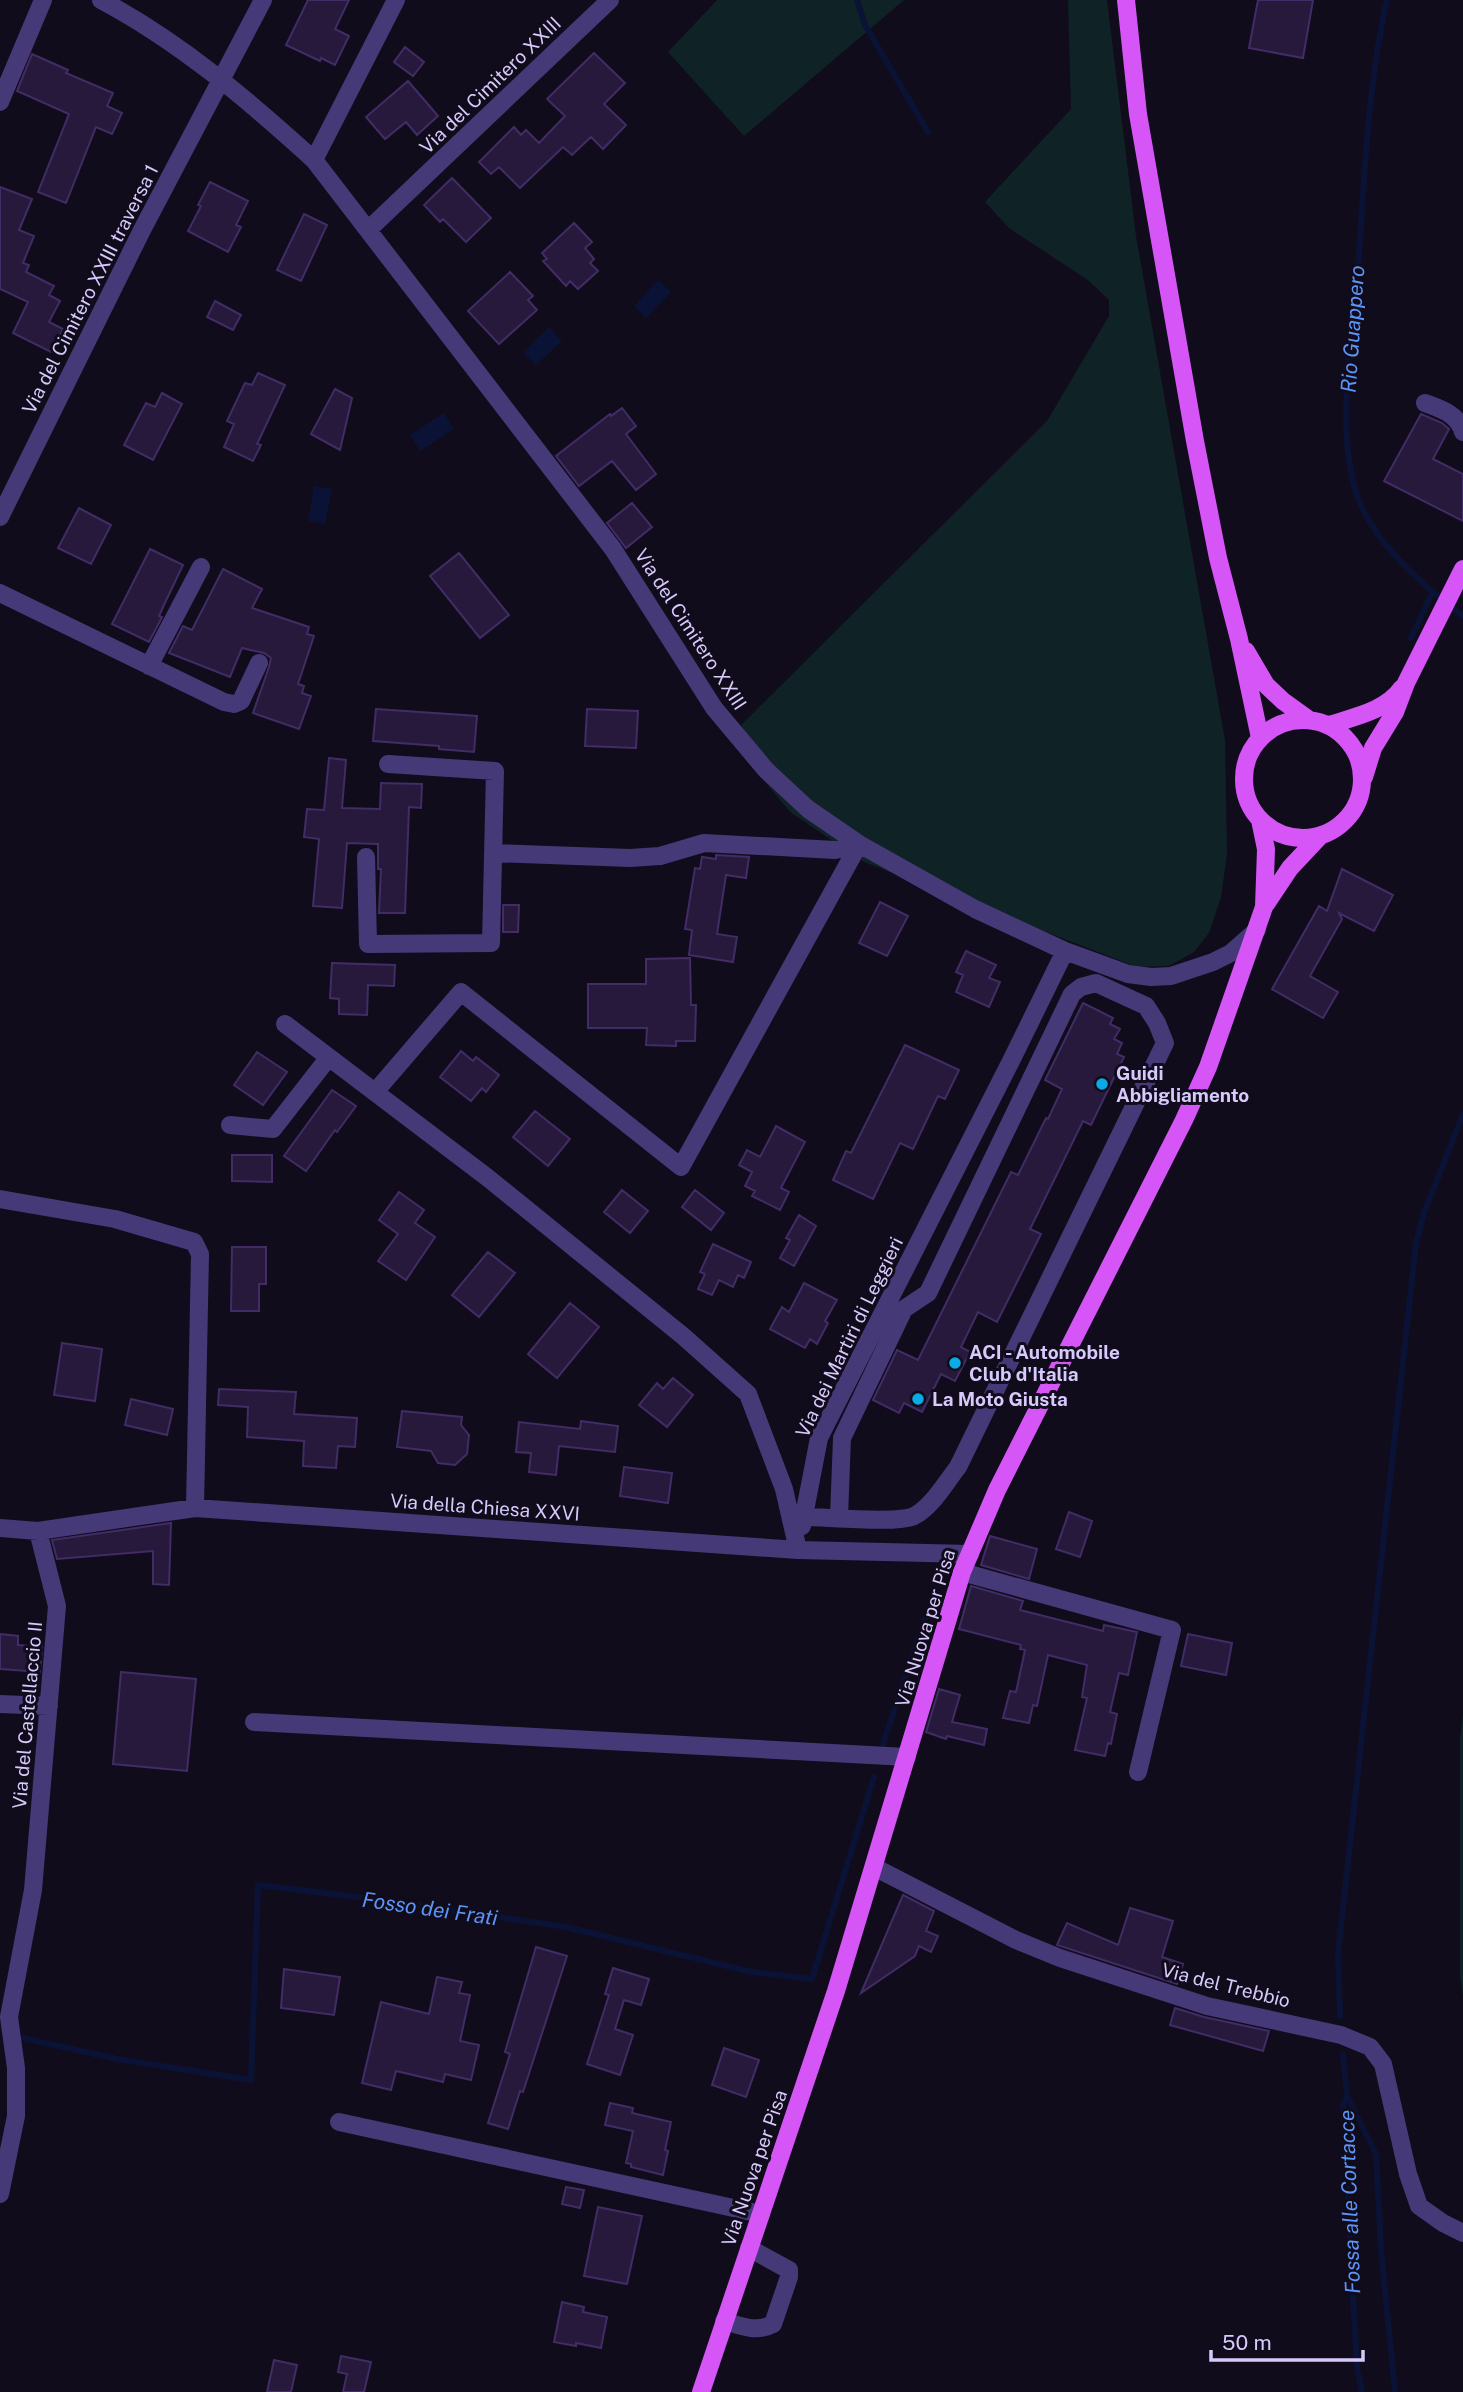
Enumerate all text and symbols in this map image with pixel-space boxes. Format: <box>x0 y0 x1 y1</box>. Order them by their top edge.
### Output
street label: Via del Cimitero XXIII <box>415 12 565 158</box>
street label: Via del Cimitero XXIII traversa 1 <box>17 161 163 417</box>
water label: Rio Guappero <box>1336 264 1369 394</box>
street label: Via del Cimitero XXIII <box>631 544 751 714</box>
place label: Guidi Abbigliamento <box>1116 1062 1249 1106</box>
marker: Guidi Abbigliamento <box>1094 1076 1110 1092</box>
street label: Via dei Martiri di Leggieri <box>791 1233 907 1441</box>
place label: ACI - Automobile Club d'Italia <box>969 1341 1120 1385</box>
marker: ACI - Automobile Club d'Italia <box>947 1355 963 1371</box>
place label: La Moto Giusta <box>932 1388 1068 1410</box>
marker: La Moto Giusta <box>910 1391 926 1407</box>
street label: Via della Chiesa XXVI <box>389 1489 581 1525</box>
street label: Via Nuova per Pisa <box>890 1546 960 1710</box>
street label: Via del Castellaccio II <box>8 1620 46 1810</box>
water label: Fosso dei Frati <box>361 1887 500 1930</box>
street label: Via del Trebbio <box>1159 1958 1293 2012</box>
street label: Via Nuova per Pisa <box>717 2087 791 2249</box>
water label: Fossa alle Cortacce <box>1334 2110 1365 2294</box>
scale bar <box>1211 2318 1363 2362</box>
text: 50 m <box>1222 2330 1272 2355</box>

